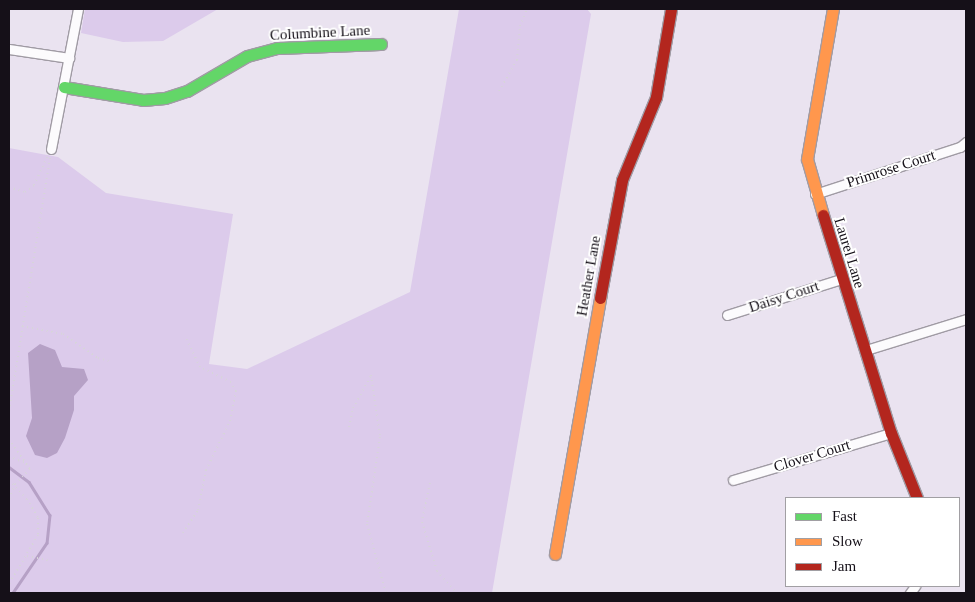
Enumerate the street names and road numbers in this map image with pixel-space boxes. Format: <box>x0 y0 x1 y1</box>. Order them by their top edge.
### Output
street label: Columbine Lane <box>269 21 371 45</box>
street label: Primrose Court <box>844 146 938 192</box>
street label: Laurel Lane <box>830 216 868 290</box>
street label: Heather Lane <box>573 234 605 318</box>
street label: Daisy Court <box>747 277 821 317</box>
street label: Clover Court <box>772 436 852 476</box>

